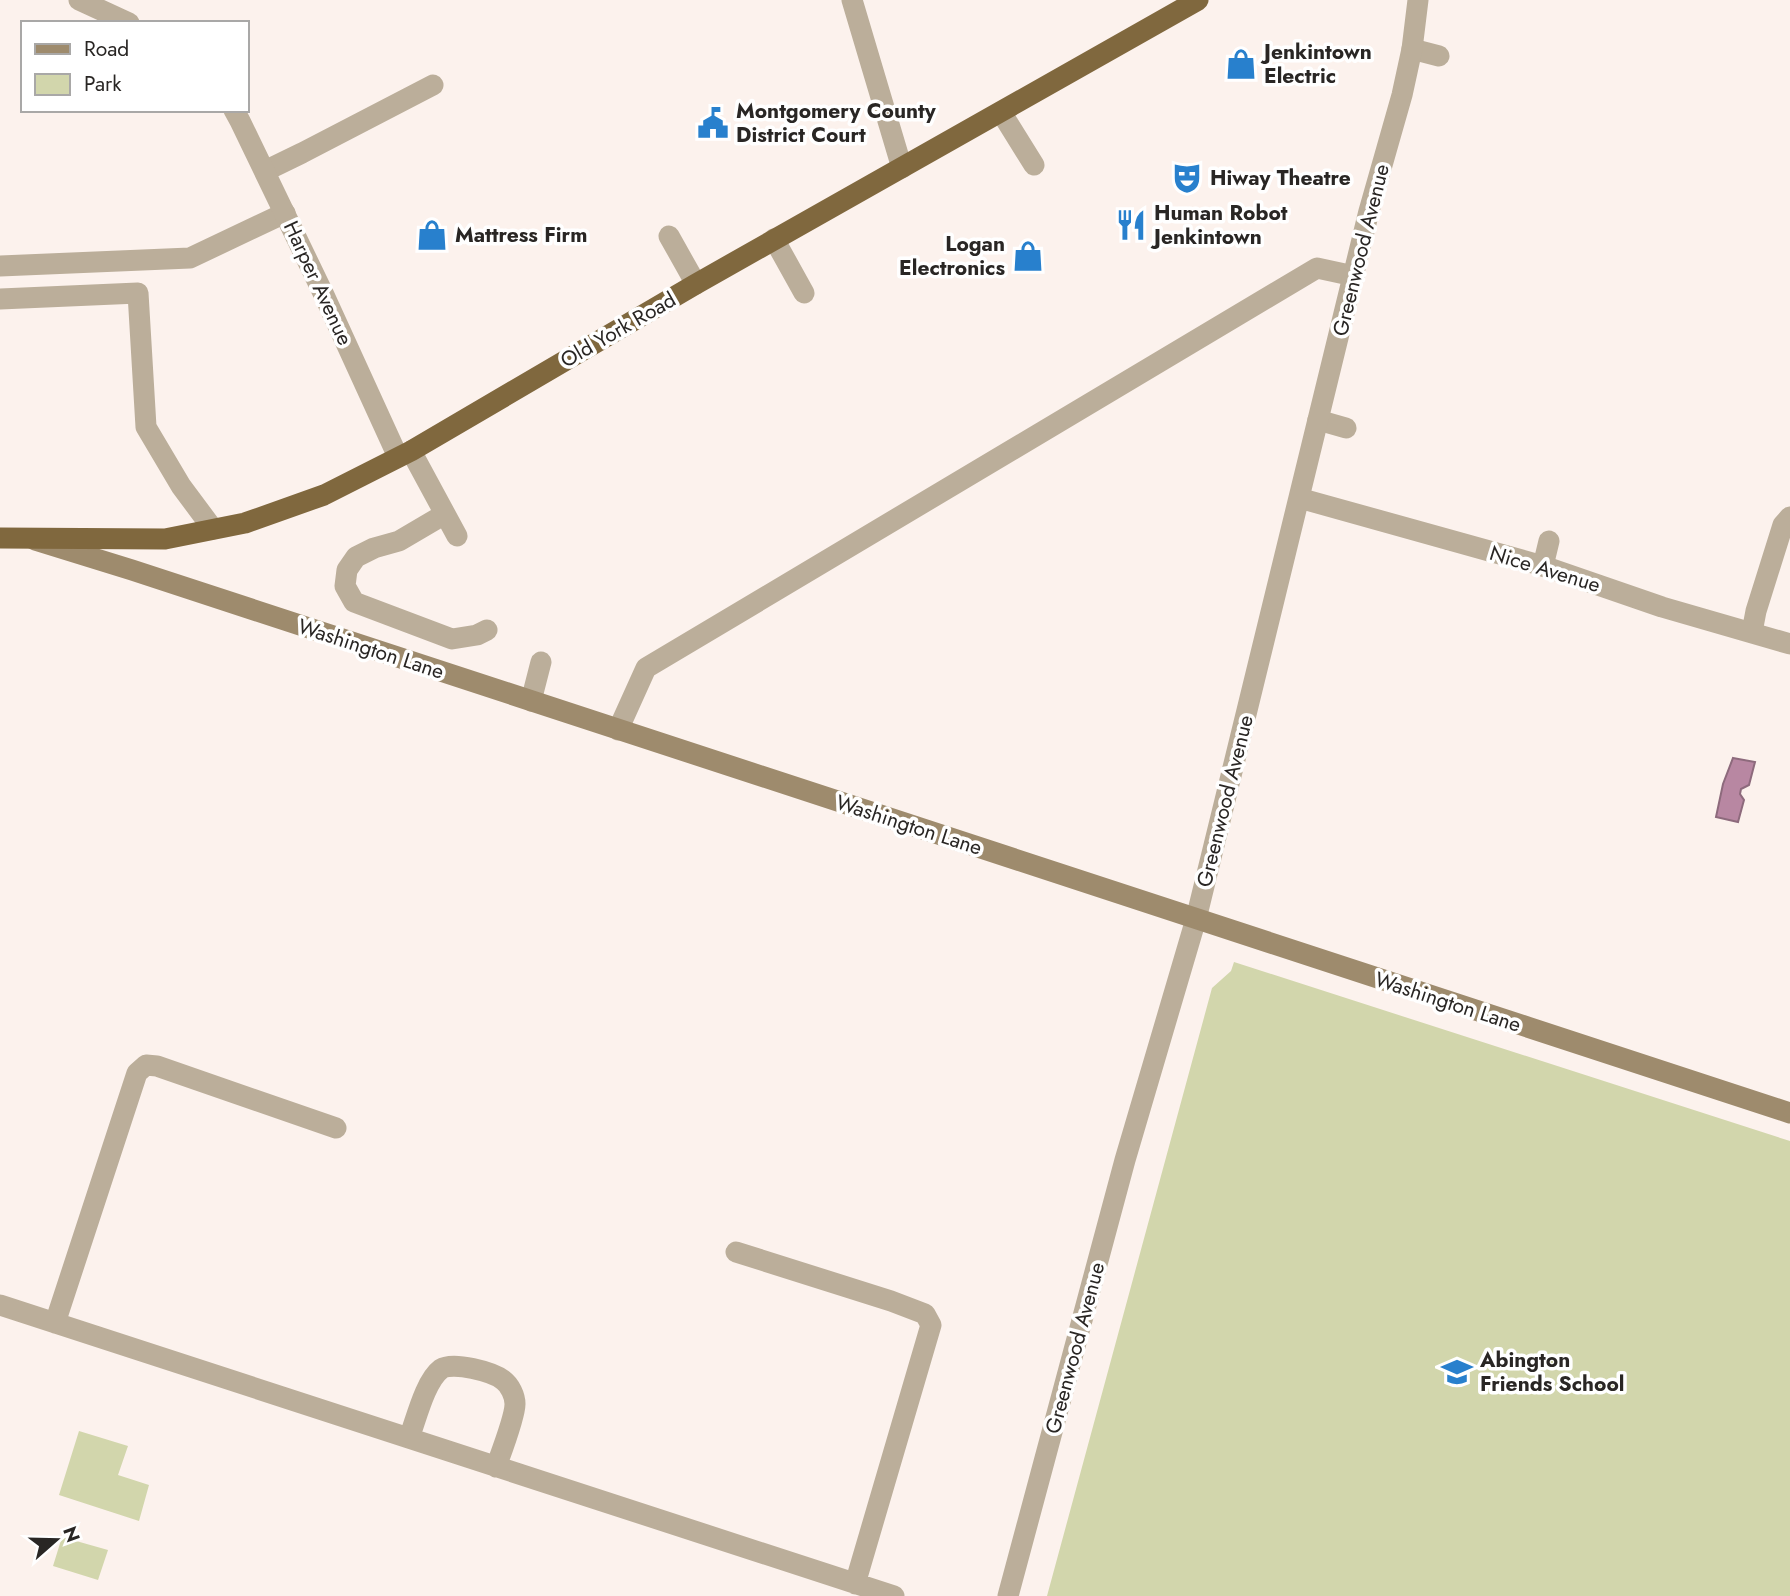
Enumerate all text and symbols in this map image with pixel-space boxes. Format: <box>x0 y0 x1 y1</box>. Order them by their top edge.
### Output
legend <box>21 21 248 112</box>
text: Road <box>84 34 129 64</box>
place label: Jenkintown Electric <box>1260 37 1372 91</box>
shop icon: Jenkintown Electric <box>1224 47 1258 81</box>
text: Park <box>84 69 122 99</box>
place label: Montgomery County District Court <box>736 96 937 150</box>
public building icon: Montgomery County District Court <box>696 106 730 140</box>
theatre icon: Hiway Theatre <box>1170 161 1204 195</box>
street label: Greenwood Avenue <box>1325 161 1397 339</box>
place label: Hiway Theatre <box>1210 163 1351 193</box>
place label: Human Robot Jenkintown <box>1150 198 1288 252</box>
restaurant icon: Human Robot Jenkintown <box>1114 208 1148 242</box>
street label: Harper Avenue <box>276 216 360 350</box>
shop icon: Mattress Firm <box>415 218 449 252</box>
place label: Mattress Firm <box>455 220 587 250</box>
place label: Logan Electronics <box>899 229 1005 283</box>
shop icon: Logan Electronics <box>1011 239 1045 273</box>
street label: Old York Road <box>555 285 681 375</box>
street label: Nice Avenue <box>1486 538 1604 600</box>
street label: Washington Lane <box>294 611 448 687</box>
street label: Greenwood Avenue <box>1189 712 1261 890</box>
street label: Washington Lane <box>832 787 986 863</box>
street label: Washington Lane <box>1371 964 1525 1040</box>
street label: Greenwood Avenue <box>1038 1259 1112 1437</box>
place label: Abington Friends School <box>1479 1345 1624 1399</box>
school or university icon: Abington Friends School <box>1440 1355 1474 1389</box>
north arrow <box>21 1505 91 1575</box>
text: N <box>56 1523 87 1546</box>

